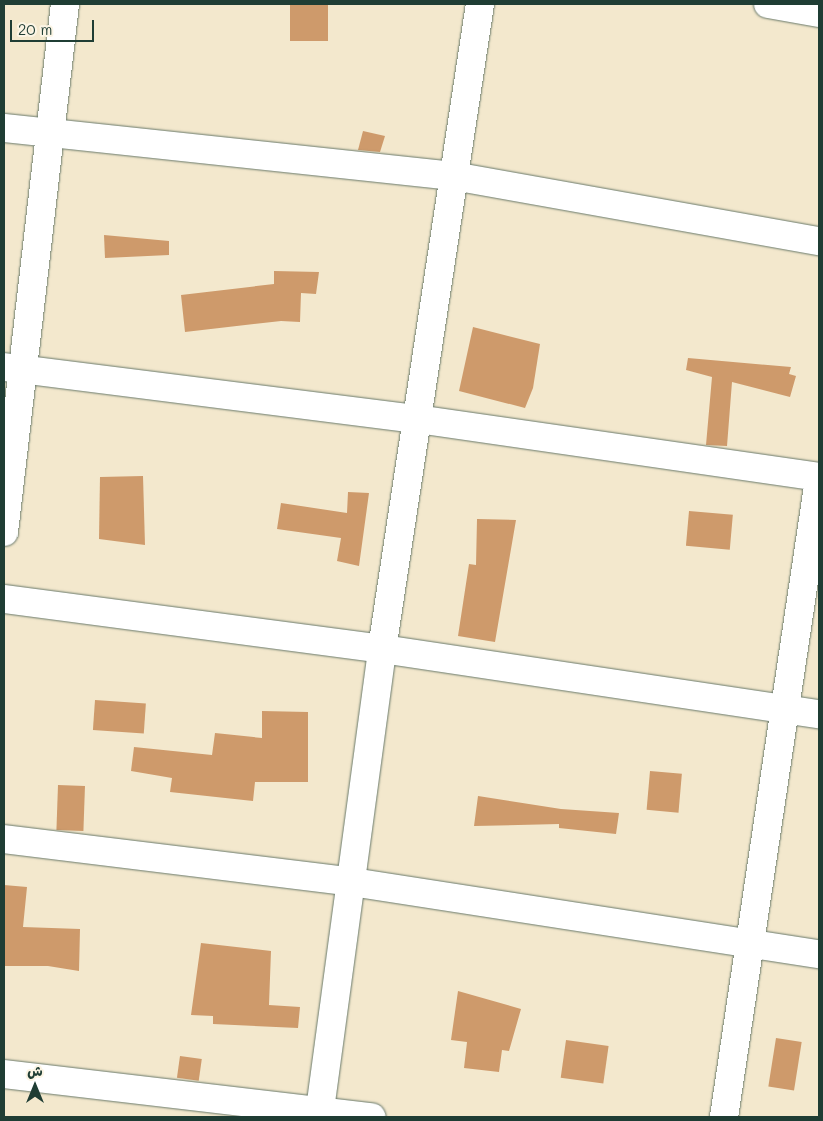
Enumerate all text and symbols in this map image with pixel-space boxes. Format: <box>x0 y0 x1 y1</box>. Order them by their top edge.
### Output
scale bar <box>12 10 96 42</box>
text: 20 m <box>18 19 52 39</box>
north arrow <box>10 1061 60 1111</box>
text: ش <box>27 1061 43 1080</box>

